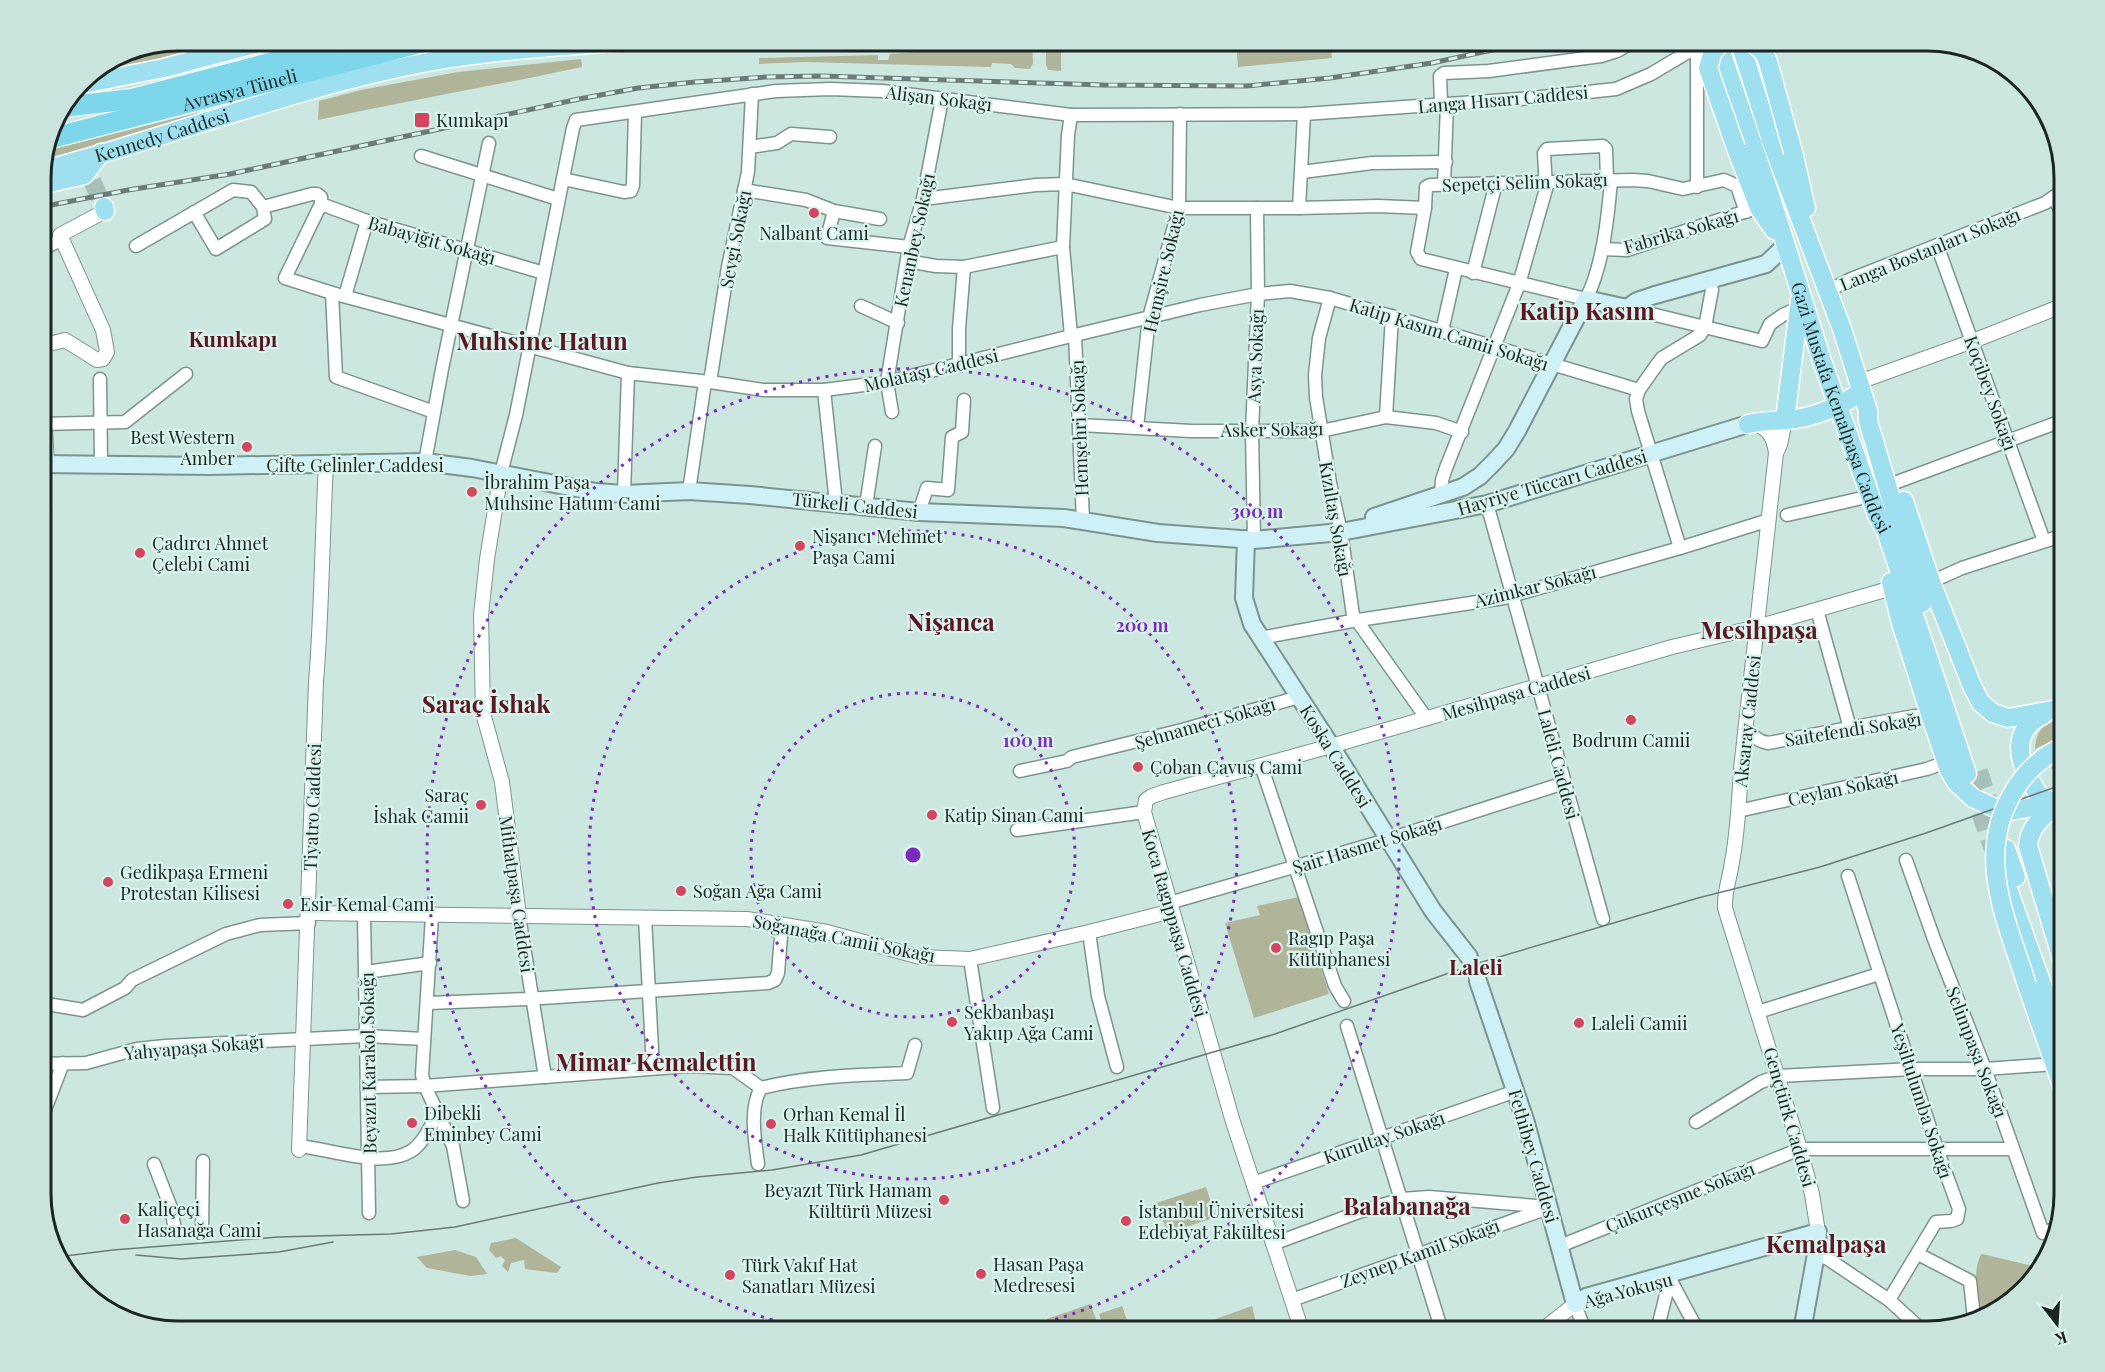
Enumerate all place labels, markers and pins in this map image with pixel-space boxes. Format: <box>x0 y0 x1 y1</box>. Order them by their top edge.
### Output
place label: Kumkapı <box>436 108 509 132</box>
marker: Kumkapı <box>413 111 431 129</box>
marker: Nalbant Cami <box>807 206 821 220</box>
place label: Nalbant Cami <box>759 221 869 245</box>
place label: Best Western Amber <box>130 425 235 470</box>
marker: Best Western Amber <box>240 440 254 454</box>
place label: İbrahim Paşa Muhsine Hatum Cami <box>484 470 661 515</box>
marker: İbrahim Paşa Muhsine Hatum Cami <box>465 485 479 499</box>
place label: Nişancı Mehmet Paşa Cami <box>812 524 943 569</box>
place label: Çadırcı Ahmet Çelebi Cami <box>152 531 269 576</box>
marker: Nişancı Mehmet Paşa Cami <box>793 539 807 553</box>
marker: Çadırcı Ahmet Çelebi Cami <box>133 546 147 560</box>
marker: Bodrum Camii <box>1624 713 1638 727</box>
place label: Bodrum Camii <box>1572 728 1690 752</box>
place label: Çoban Çavuş Cami <box>1150 755 1302 779</box>
marker: Çoban Çavuş Cami <box>1131 760 1145 774</box>
place label: Saraç İshak Camii <box>373 783 469 828</box>
marker: Saraç İshak Camii <box>474 798 488 812</box>
place label: Katip Sinan Cami <box>944 803 1084 827</box>
marker: Katip Sinan Cami <box>925 808 939 822</box>
centre of rings <box>903 845 923 865</box>
place label: Gedikpaşa Ermeni Protestan Kilisesi <box>120 860 268 905</box>
marker: Gedikpaşa Ermeni Protestan Kilisesi <box>101 875 115 889</box>
place label: Soğan Ağa Cami <box>693 879 822 903</box>
marker: Soğan Ağa Cami <box>674 884 688 898</box>
place label: Esir Kemal Cami <box>300 892 434 916</box>
marker: Esir Kemal Cami <box>281 897 295 911</box>
place label: Ragıp Paşa Kütüphanesi <box>1288 926 1390 971</box>
marker: Ragıp Paşa Kütüphanesi <box>1269 941 1283 955</box>
place label: Sekbanbaşı Yakup Ağa Cami <box>963 1000 1094 1045</box>
place label: Laleli Camii <box>1591 1011 1687 1035</box>
marker: Sekbanbaşı Yakup Ağa Cami <box>945 1015 959 1029</box>
marker: Laleli Camii <box>1572 1016 1586 1030</box>
place label: Dibekli Eminbey Cami <box>424 1101 542 1146</box>
place label: Orhan Kemal İl Halk Kütüphanesi <box>783 1102 927 1147</box>
marker: Dibekli Eminbey Cami <box>405 1116 419 1130</box>
marker: Orhan Kemal İl Halk Kütüphanesi <box>764 1117 778 1131</box>
place label: Beyazıt Türk Hamam Kültürü Müzesi <box>764 1178 932 1223</box>
marker: Beyazıt Türk Hamam Kültürü Müzesi <box>937 1193 951 1207</box>
place label: Kaliçeçi Hasanağa Cami <box>137 1197 261 1242</box>
place label: İstanbul Üniversitesi Edebiyat Fakültesi <box>1138 1199 1304 1244</box>
marker: Kaliçeçi Hasanağa Cami <box>118 1212 132 1226</box>
marker: İstanbul Üniversitesi Edebiyat Fakültesi <box>1119 1214 1133 1228</box>
place label: Hasan Paşa Medresesi <box>993 1252 1084 1297</box>
place label: Türk Vakıf Hat Sanatları Müzesi <box>742 1253 876 1298</box>
marker: Hasan Paşa Medresesi <box>974 1267 988 1281</box>
marker: Türk Vakıf Hat Sanatları Müzesi <box>723 1268 737 1282</box>

